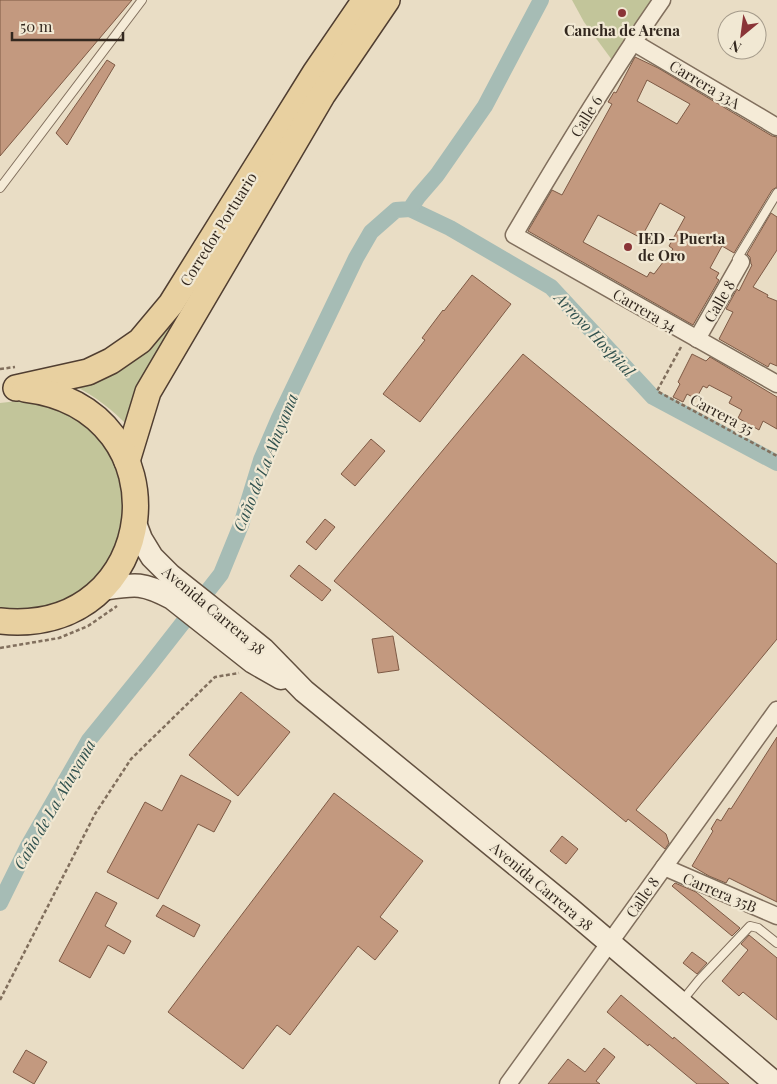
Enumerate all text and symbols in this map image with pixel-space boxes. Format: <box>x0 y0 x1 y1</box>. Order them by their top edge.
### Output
marker: Cancha de Arena <box>616 7 628 19</box>
scale bar <box>12 10 124 42</box>
north arrow <box>717 10 767 60</box>
text: 50 m <box>20 16 53 36</box>
place label: Cancha de Arena <box>564 20 680 40</box>
text: N <box>726 36 744 58</box>
street label: Carrera 33A <box>666 55 745 113</box>
street label: Calle 6 <box>566 91 607 141</box>
street label: Corredor Portuario <box>175 168 261 290</box>
place label: IED - Puerta de Oro <box>638 228 725 265</box>
marker: IED - Puerta de Oro <box>622 241 634 253</box>
street label: Calle 8 <box>699 276 739 326</box>
street label: Carrera 34 <box>610 284 680 336</box>
water label: Arroyo Hospital <box>549 286 640 381</box>
street label: Carrera 35 <box>687 389 757 439</box>
water label: Caño de La Ahuyama <box>228 390 302 534</box>
street label: Avenida Carrera 38 <box>158 561 270 659</box>
water label: Caño de La Ahuyama <box>8 735 100 873</box>
street label: Avenida Carrera 38 <box>486 837 598 935</box>
street label: Carrera 35B <box>680 867 760 917</box>
street label: Calle 8 <box>621 873 663 921</box>

